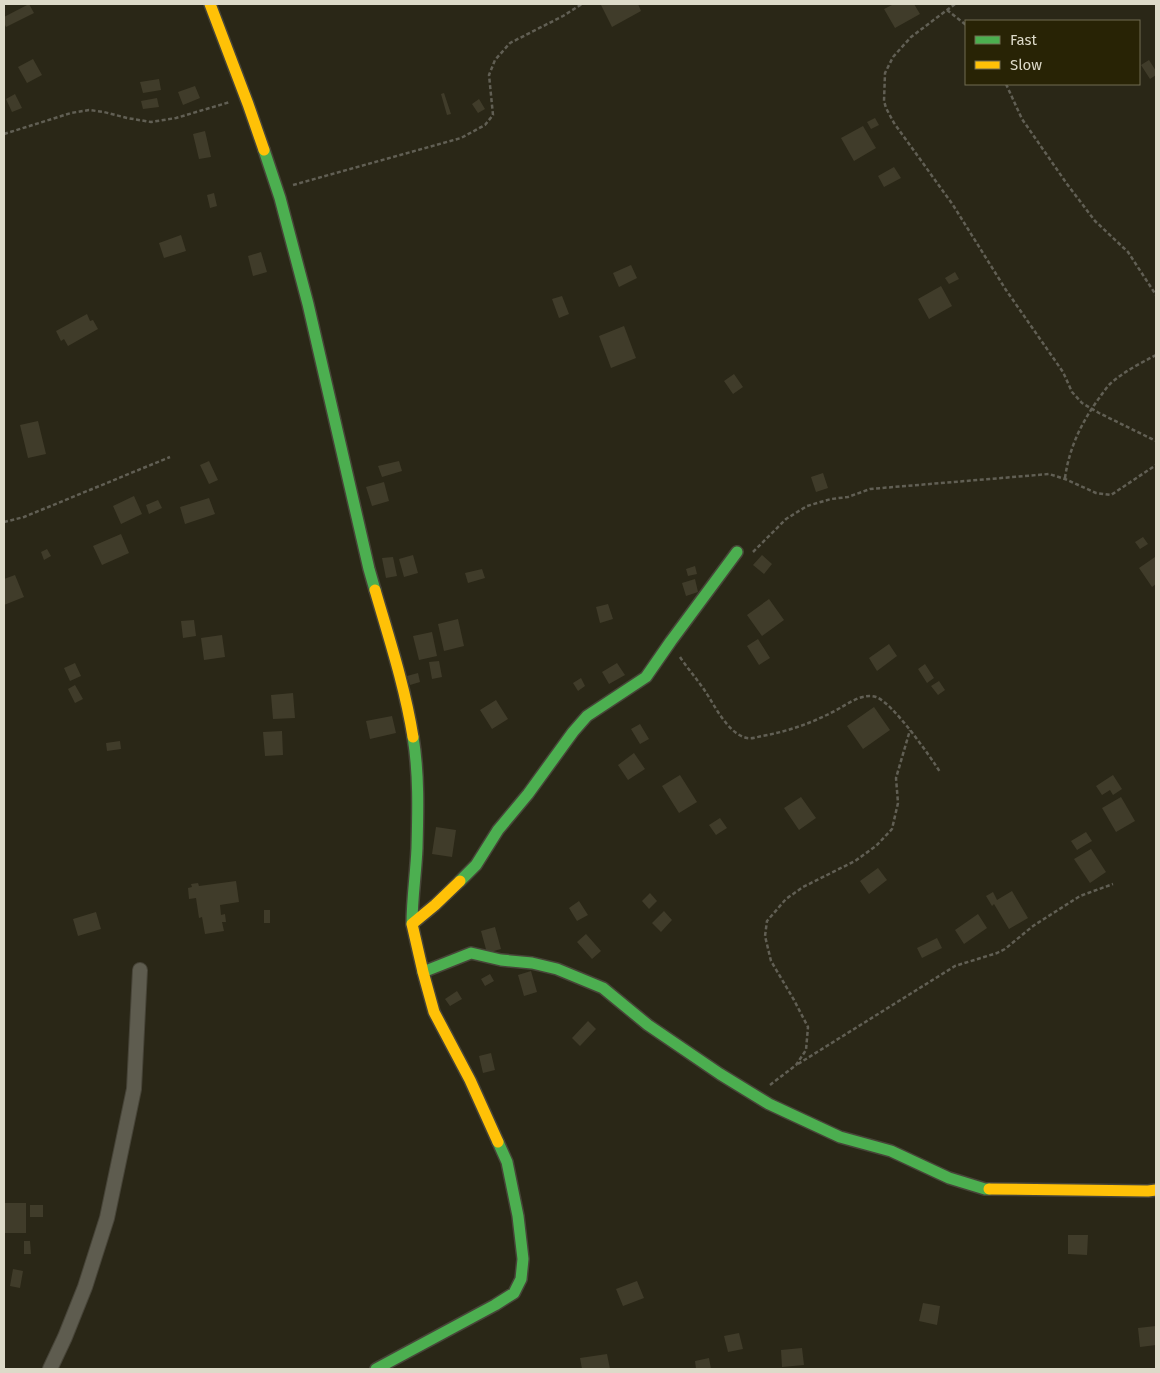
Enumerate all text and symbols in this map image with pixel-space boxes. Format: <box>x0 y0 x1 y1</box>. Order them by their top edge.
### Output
legend <box>965 20 1140 85</box>
text: Fast <box>1010 31 1037 49</box>
text: Slow <box>1010 56 1042 74</box>

